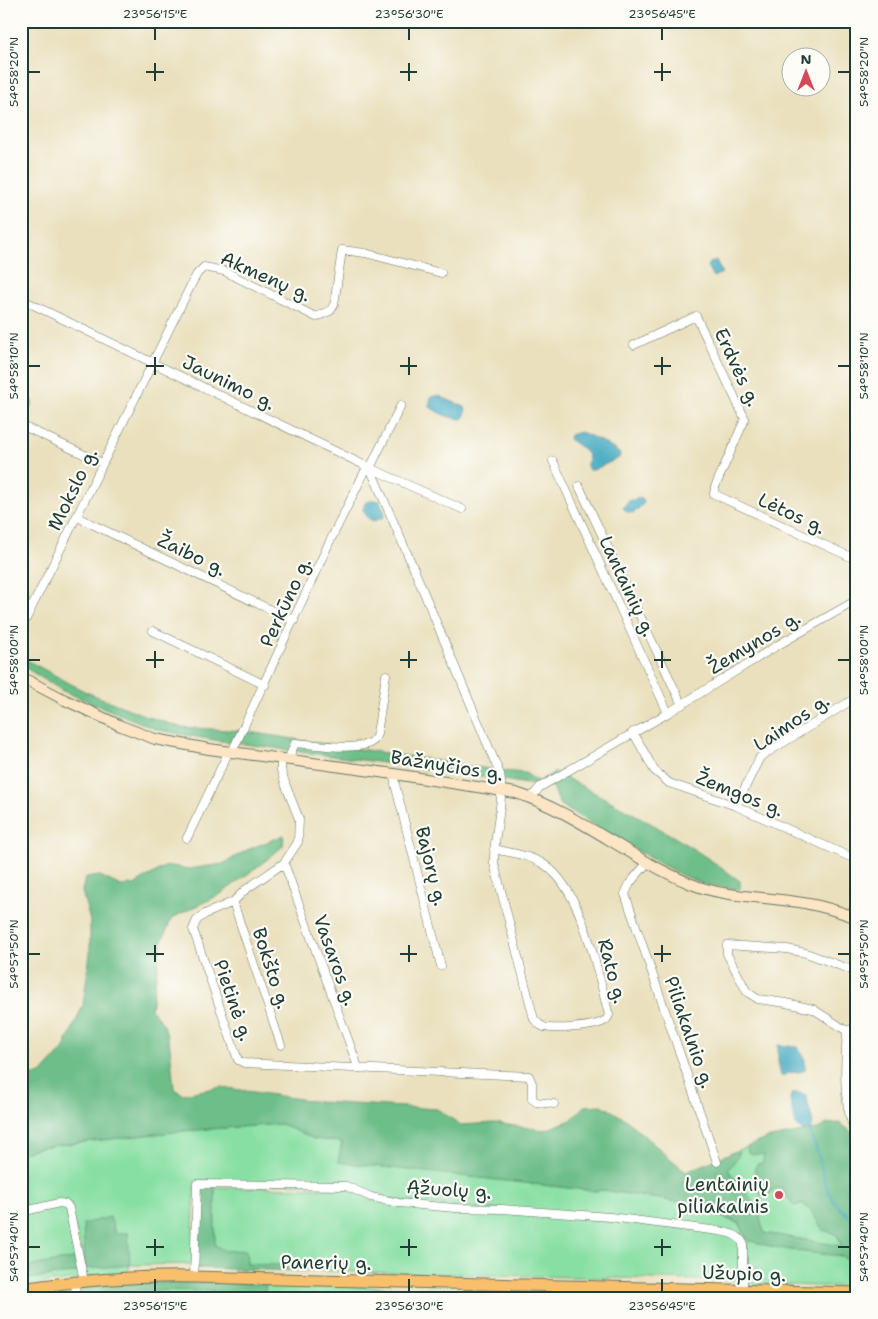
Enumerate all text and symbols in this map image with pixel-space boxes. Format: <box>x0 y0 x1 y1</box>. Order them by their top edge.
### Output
text: 23°56'15"E <box>123 6 187 22</box>
text: 23°56'30"E <box>375 6 443 22</box>
text: 23°56'45"E <box>628 6 696 22</box>
text: 54°58'20"N <box>6 37 22 107</box>
text: 54°58'20"N <box>856 37 872 107</box>
north arrow <box>780 48 830 98</box>
text: N <box>800 50 812 68</box>
street label: Akmenų g. <box>217 245 315 307</box>
street label: Erdvės g. <box>709 324 767 410</box>
text: 54°58'10"N <box>6 332 22 400</box>
text: 54°58'10"N <box>856 332 872 400</box>
street label: Jaunimo g. <box>178 349 280 416</box>
street label: Mokslo g. <box>42 444 103 535</box>
street label: Lėtos g. <box>754 487 830 540</box>
street label: Žaibo g. <box>153 526 231 582</box>
street label: Lantainių g. <box>593 532 662 641</box>
street label: Perkūno g. <box>254 553 317 651</box>
street label: Žemynos g. <box>703 604 805 680</box>
text: 54°58'00"N <box>6 625 22 695</box>
text: 54°58'00"N <box>856 625 872 695</box>
street label: Laimos g. <box>748 688 834 757</box>
street label: Bažnyčios g. <box>389 744 505 787</box>
street label: Žemgos g. <box>692 764 788 822</box>
street label: Bajorų g. <box>410 824 453 908</box>
street label: Vasaros g. <box>308 911 364 1009</box>
text: 54°57'50"N <box>6 919 22 989</box>
text: 54°57'50"N <box>856 919 872 989</box>
street label: Bokšto g. <box>247 924 296 1012</box>
street label: Rato g. <box>592 936 633 1006</box>
street label: Pietinė g. <box>208 956 259 1044</box>
street label: Piliakalnio g. <box>659 973 720 1092</box>
place label: Lentainių piliakalnis <box>677 1172 769 1219</box>
street label: Ąžuolų g. <box>405 1174 492 1205</box>
marker: Lentainių piliakalnis <box>773 1189 785 1201</box>
text: 54°57'40"N <box>6 1212 22 1282</box>
text: 54°57'40"N <box>856 1212 872 1282</box>
street label: Panerių g. <box>280 1249 372 1276</box>
street label: Užupio g. <box>702 1260 786 1287</box>
text: 23°56'15"E <box>123 1298 187 1314</box>
text: 23°56'30"E <box>375 1298 443 1314</box>
text: 23°56'45"E <box>628 1298 696 1314</box>

